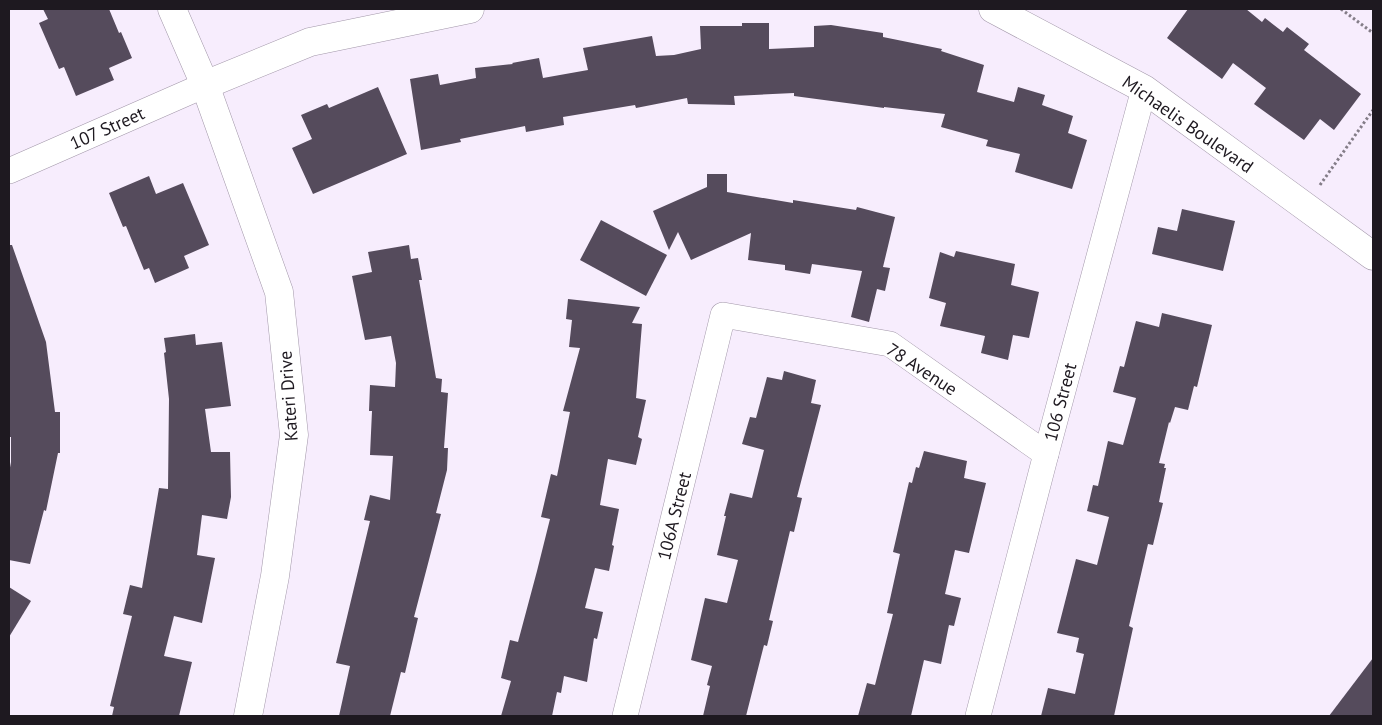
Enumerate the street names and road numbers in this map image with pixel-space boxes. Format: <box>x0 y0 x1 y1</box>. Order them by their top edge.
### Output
street label: Michaelis Boulevard <box>1118 70 1258 178</box>
street label: 107 Street <box>66 101 148 155</box>
street label: 78 Avenue <box>882 338 962 400</box>
street label: Kateri Drive <box>273 350 303 442</box>
street label: 106 Street <box>1039 360 1081 444</box>
street label: 106A Street <box>652 470 696 562</box>

